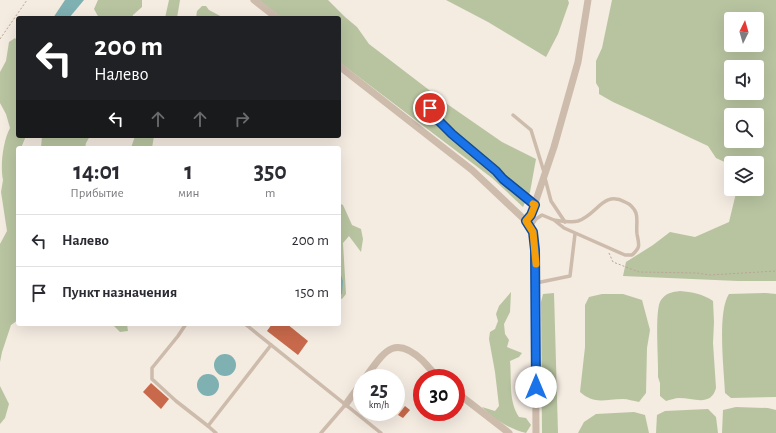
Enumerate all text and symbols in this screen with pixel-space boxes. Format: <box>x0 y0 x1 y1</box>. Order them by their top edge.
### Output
north arrow <box>724 12 764 52</box>
map controls <box>724 12 764 196</box>
icon: left <box>28 32 80 84</box>
text: 200 m <box>94 33 163 61</box>
button: sound <box>724 60 764 100</box>
text: Налево <box>94 66 148 84</box>
pin <box>413 91 447 125</box>
icon: arrive <box>419 97 441 119</box>
icon: left <box>105 108 127 130</box>
icon: ahead <box>147 108 169 130</box>
icon: ahead <box>189 108 211 130</box>
icon: right <box>231 108 253 130</box>
button: search <box>724 108 764 148</box>
button: layers <box>724 156 764 196</box>
text: 14:01 <box>73 160 121 184</box>
text: 1 <box>184 160 193 184</box>
text: 350 <box>254 160 287 184</box>
text: Прибытие <box>70 187 124 200</box>
text: мин <box>178 187 199 200</box>
text: m <box>265 187 275 200</box>
icon: left <box>28 230 50 252</box>
text: Налево <box>62 233 109 248</box>
text: 200 m <box>292 233 329 248</box>
icon: arrive <box>28 282 50 304</box>
text: Пункт назначения <box>62 285 177 300</box>
text: 150 m <box>295 285 329 300</box>
position arrow <box>515 366 557 408</box>
speed limit sign: 30 <box>413 369 465 421</box>
text: 25 <box>370 380 388 400</box>
text: km/h <box>369 400 389 410</box>

